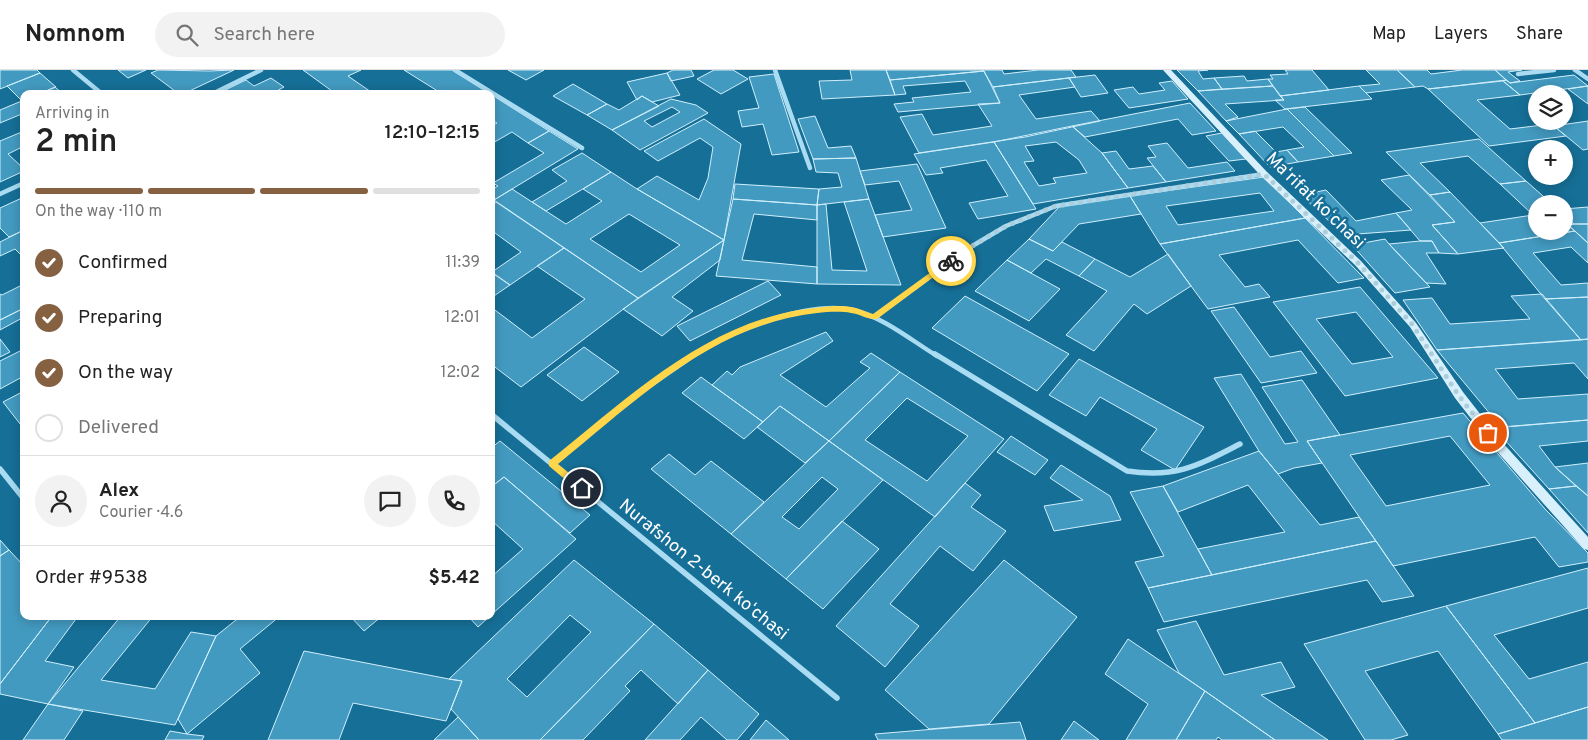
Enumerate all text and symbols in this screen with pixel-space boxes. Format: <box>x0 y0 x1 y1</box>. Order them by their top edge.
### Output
search box <box>155 12 505 57</box>
text: Nomnom <box>25 20 125 50</box>
icon: search <box>173 21 201 49</box>
text: Search here <box>213 23 315 47</box>
text: Map <box>1372 23 1406 46</box>
text: Layers <box>1434 23 1488 46</box>
text: Share <box>1516 23 1563 46</box>
map controls <box>1528 85 1573 240</box>
button: layers <box>1528 85 1573 130</box>
text: Arriving in <box>35 104 110 124</box>
text: 12:10–12:15 <box>384 121 480 145</box>
text: 2 min <box>35 123 117 163</box>
button: + <box>1528 140 1573 185</box>
street label: Maʻrifat koʻchasi <box>1260 148 1370 254</box>
button: − <box>1528 195 1573 240</box>
text: On the way · 110 m <box>35 202 162 222</box>
courier <box>926 236 976 286</box>
icon: bike <box>937 247 965 275</box>
icon: check <box>35 249 63 277</box>
text: Confirmed <box>78 251 168 275</box>
text: 11:39 <box>446 253 480 273</box>
icon: check <box>35 304 63 332</box>
text: Preparing <box>78 306 162 330</box>
text: 12:01 <box>444 308 480 328</box>
icon: check <box>35 359 63 387</box>
text: On the way <box>78 361 173 385</box>
text: 12:02 <box>441 363 480 383</box>
pin <box>1467 412 1509 454</box>
text: Delivered <box>78 416 159 440</box>
icon: bag <box>1474 419 1502 447</box>
pin <box>561 467 603 509</box>
icon: home <box>568 474 596 502</box>
button: person <box>35 475 87 527</box>
button: chat <box>364 475 416 527</box>
button: phone <box>428 475 480 527</box>
text: Alex <box>99 479 139 503</box>
street label: Nurafshon 2-berk koʻchasi <box>614 495 793 646</box>
text: Courier · 4.6 <box>99 503 183 523</box>
text: Order #9538 <box>35 566 148 590</box>
text: $5.42 <box>428 566 480 590</box>

